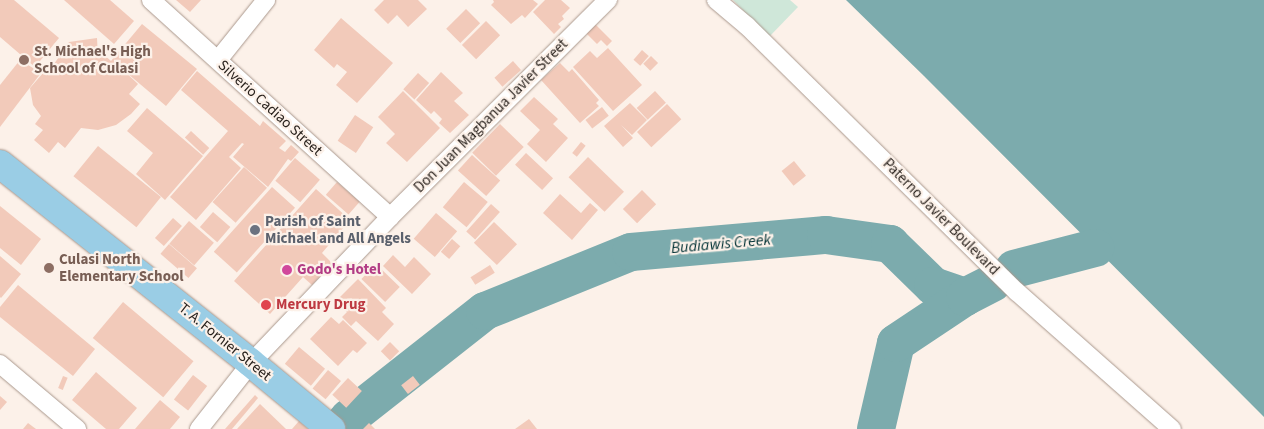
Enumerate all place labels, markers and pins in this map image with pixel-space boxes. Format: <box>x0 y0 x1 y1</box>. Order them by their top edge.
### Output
place label: St. Michael's High School of Culasi <box>34 42 151 77</box>
marker: St. Michael's High School of Culasi <box>18 54 30 66</box>
place label: Parish of Saint Michael and All Angels <box>265 212 411 247</box>
marker: Parish of Saint Michael and All Angels <box>249 224 261 236</box>
place label: Culasi North Elementary School <box>59 250 184 285</box>
place label: Godo's Hotel <box>297 261 381 279</box>
marker: Culasi North Elementary School <box>43 262 55 274</box>
marker: Godo's Hotel <box>281 264 293 276</box>
place label: Mercury Drug <box>276 296 365 314</box>
marker: Mercury Drug <box>260 299 272 311</box>

